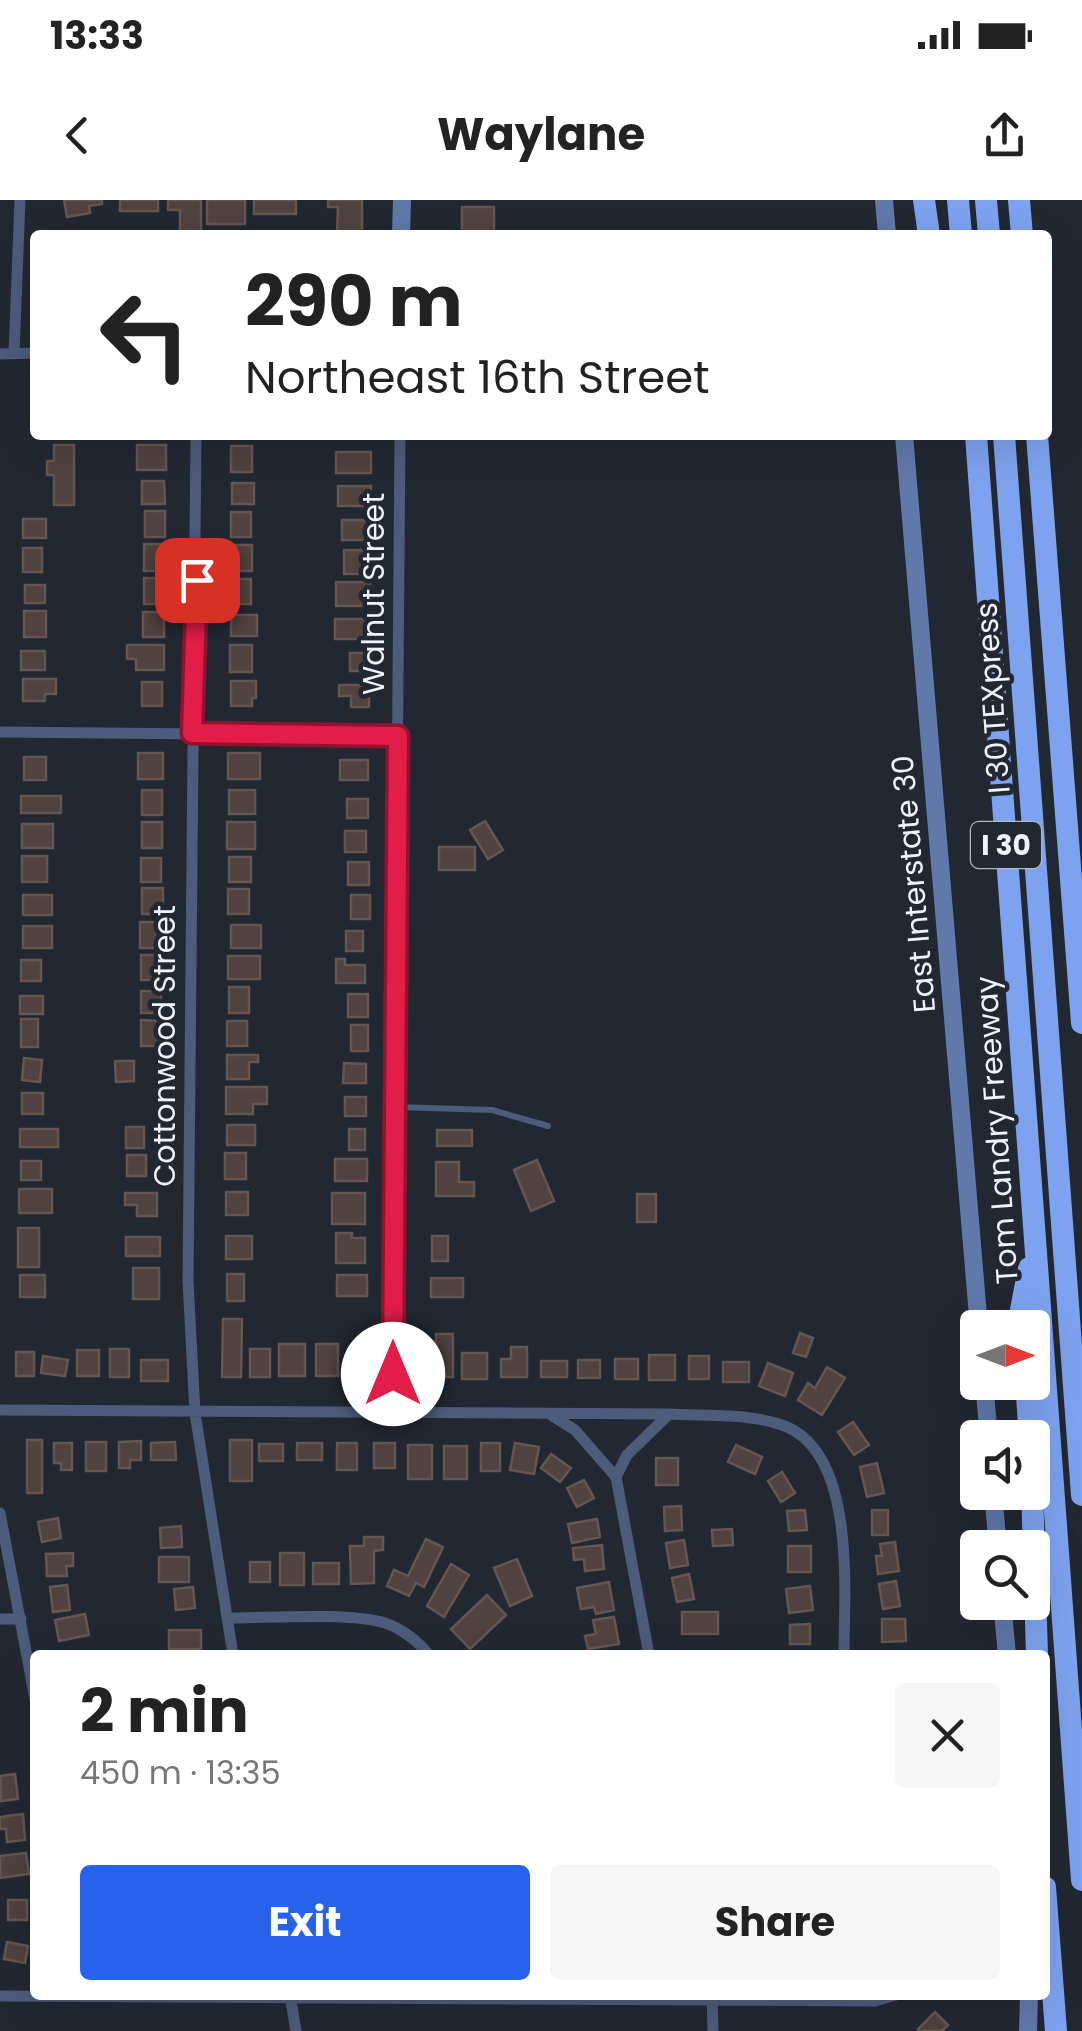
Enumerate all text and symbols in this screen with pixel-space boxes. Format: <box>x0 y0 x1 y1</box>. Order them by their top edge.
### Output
text: 13:33 <box>50 9 144 62</box>
text: Waylane <box>437 103 645 166</box>
icon: back <box>50 108 105 163</box>
icon: share <box>977 108 1032 163</box>
text: 290 m <box>245 252 463 351</box>
icon: left <box>80 270 210 400</box>
text: Northeast 16th Street <box>245 346 710 409</box>
street label: Walnut Street <box>352 493 395 695</box>
pin <box>155 538 240 623</box>
icon: arrive <box>170 553 225 608</box>
street label: I 30 TEXpress <box>964 601 1021 795</box>
street label: East Interstate 30 <box>881 753 946 1015</box>
road number: I 30 <box>971 822 1041 868</box>
street label: Cottonwood Street <box>143 905 186 1187</box>
street label: Tom Landry Freeway <box>964 975 1029 1285</box>
north arrow <box>960 1310 1050 1400</box>
map controls <box>960 1310 1050 1620</box>
position arrow <box>341 1322 445 1426</box>
button: sound <box>960 1420 1050 1510</box>
button: search <box>960 1530 1050 1620</box>
text: 2 min <box>80 1669 249 1753</box>
button: close <box>895 1683 1000 1788</box>
text: 450 m · 13:35 <box>80 1750 281 1795</box>
button: Exit <box>80 1865 530 1980</box>
button: Share <box>550 1865 1000 1980</box>

